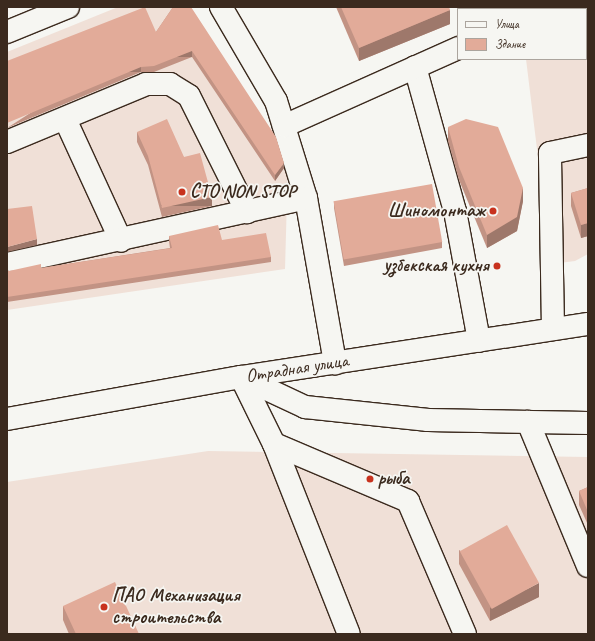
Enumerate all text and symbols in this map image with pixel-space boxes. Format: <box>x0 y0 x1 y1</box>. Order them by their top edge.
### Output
legend <box>457 8 587 60</box>
text: Улица <box>495 16 519 32</box>
text: Здание <box>495 36 525 52</box>
place label: СТО NON STOP <box>190 181 296 203</box>
marker: СТО NON STOP <box>177 187 187 197</box>
place label: Шиномонтаж <box>388 200 485 222</box>
marker: Шиномонтаж <box>488 206 498 216</box>
place label: узбекская кухня <box>385 255 489 277</box>
marker: узбекская кухня <box>492 261 502 271</box>
street label: Отрадная улица <box>244 350 350 388</box>
place label: рыба <box>378 468 409 490</box>
marker: рыба <box>365 474 375 484</box>
place label: ПАО Механизация строительства <box>112 585 239 629</box>
marker: ПАО Механизация строительства <box>99 602 109 612</box>

